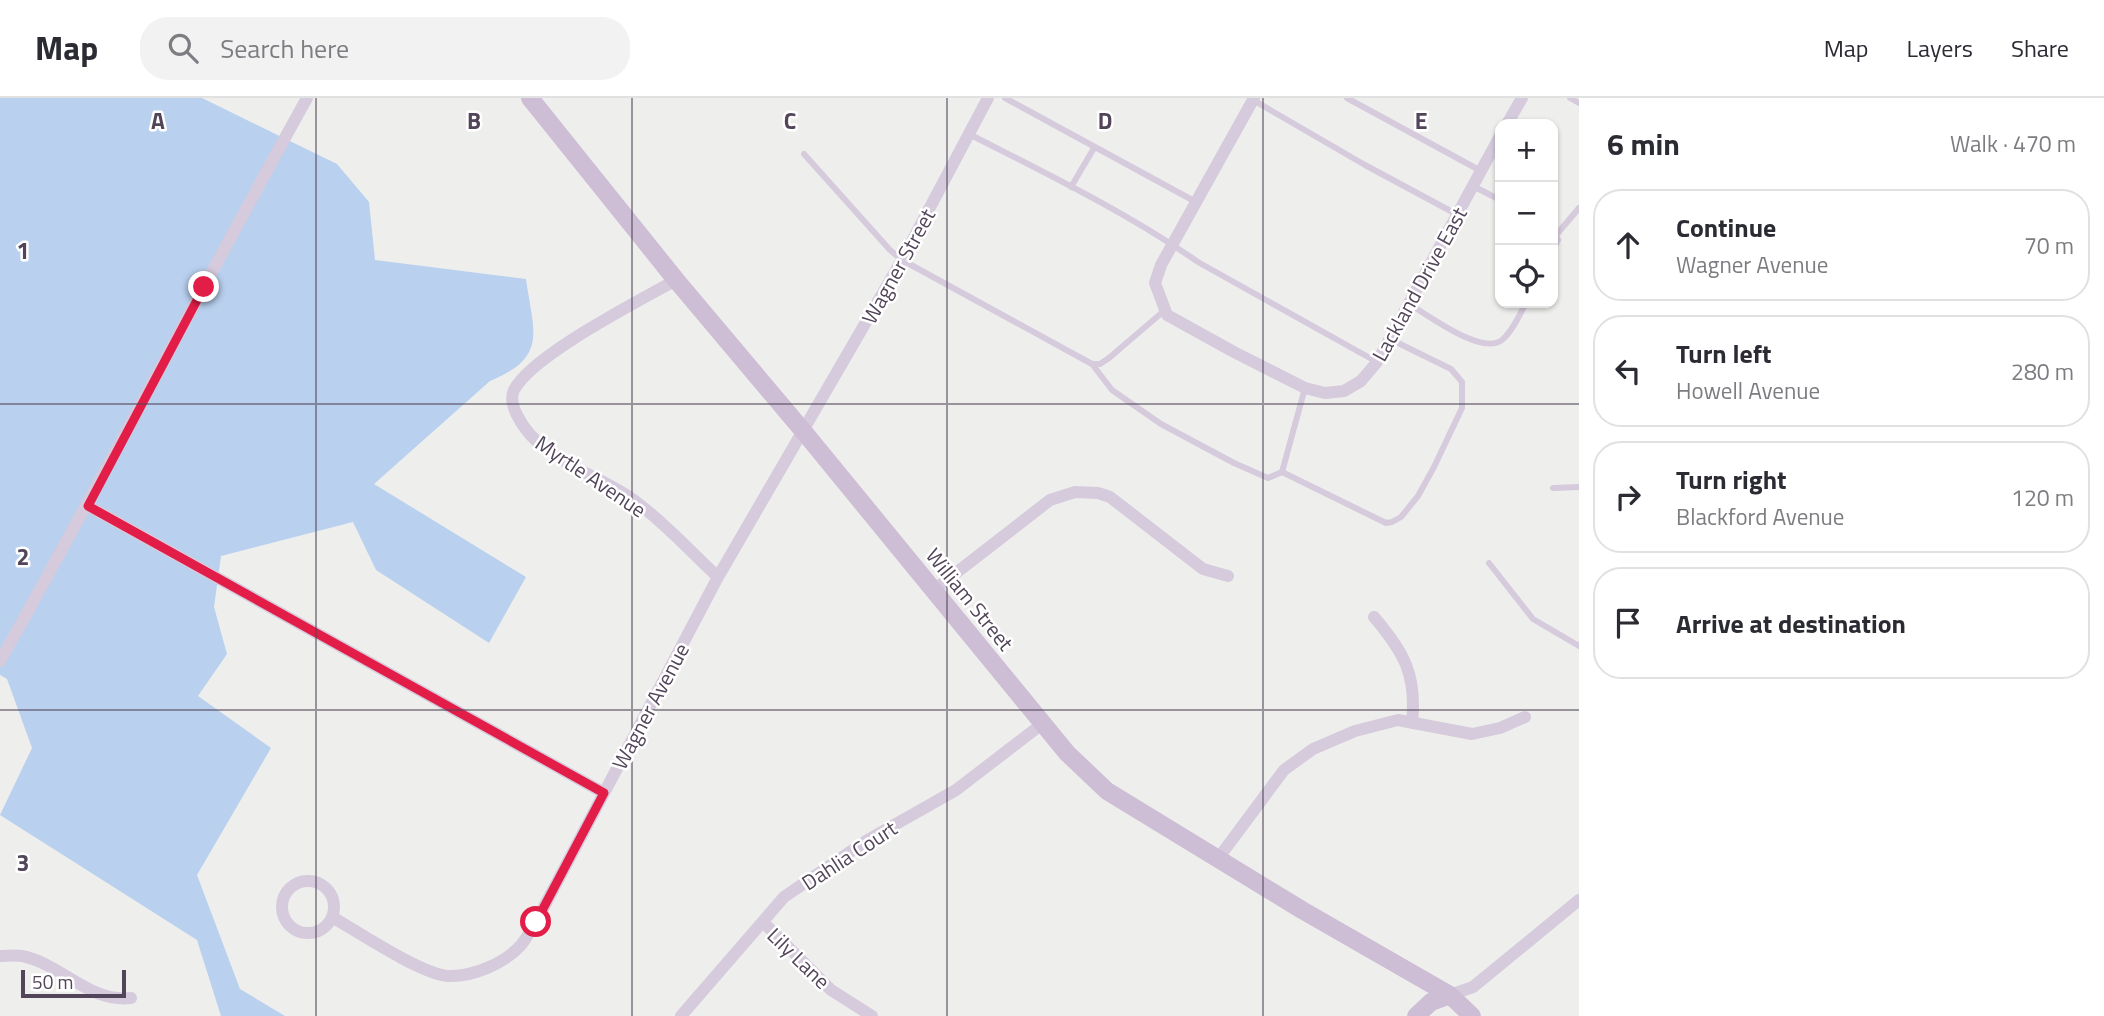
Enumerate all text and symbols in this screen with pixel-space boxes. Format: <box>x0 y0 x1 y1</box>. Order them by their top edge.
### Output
search box <box>140 17 630 80</box>
text: Map <box>35 23 98 73</box>
icon: search <box>164 29 202 67</box>
text: Search here <box>220 29 349 68</box>
text: Map <box>1824 30 1869 66</box>
text: Layers <box>1907 30 1973 66</box>
text: Share <box>2011 30 2069 66</box>
text: A <box>151 103 165 138</box>
text: B <box>467 103 481 138</box>
text: C <box>784 103 796 138</box>
text: D <box>1098 103 1112 138</box>
text: E <box>1415 103 1427 138</box>
map controls <box>1495 119 1558 308</box>
button: + <box>1495 119 1558 182</box>
text: 6 min <box>1607 121 1680 167</box>
text: Walk · 470 m <box>1950 126 2076 161</box>
button: − <box>1495 182 1558 245</box>
street label: Lackland Drive East <box>1363 200 1475 367</box>
street label: Wagner Street <box>853 202 943 330</box>
text: Continue <box>1676 208 1776 247</box>
icon: ahead <box>1609 226 1647 264</box>
text: 70 m <box>2024 228 2074 263</box>
text: 1 <box>17 233 29 268</box>
button: locate <box>1495 245 1558 308</box>
text: Wagner Avenue <box>1676 247 1828 282</box>
route end <box>188 271 219 302</box>
text: Turn left <box>1676 334 1771 373</box>
icon: left <box>1609 352 1647 390</box>
text: 280 m <box>2011 354 2074 389</box>
text: Howell Avenue <box>1676 373 1820 408</box>
street label: Myrtle Avenue <box>529 427 653 525</box>
text: Turn right <box>1676 460 1787 499</box>
icon: right <box>1609 478 1647 516</box>
text: 120 m <box>2011 480 2074 515</box>
text: Blackford Avenue <box>1676 499 1844 534</box>
text: 2 <box>17 539 29 574</box>
street label: William Street <box>918 541 1022 658</box>
icon: arrive <box>1609 604 1647 642</box>
text: Arrive at destination <box>1676 604 1906 643</box>
street label: Wagner Avenue <box>603 637 697 775</box>
street label: Dahlia Court <box>795 812 904 898</box>
text: 3 <box>17 845 29 880</box>
route start <box>520 906 551 937</box>
street label: Lily Lane <box>760 920 838 996</box>
scale bar <box>21 967 126 999</box>
text: 50 m <box>32 967 73 996</box>

